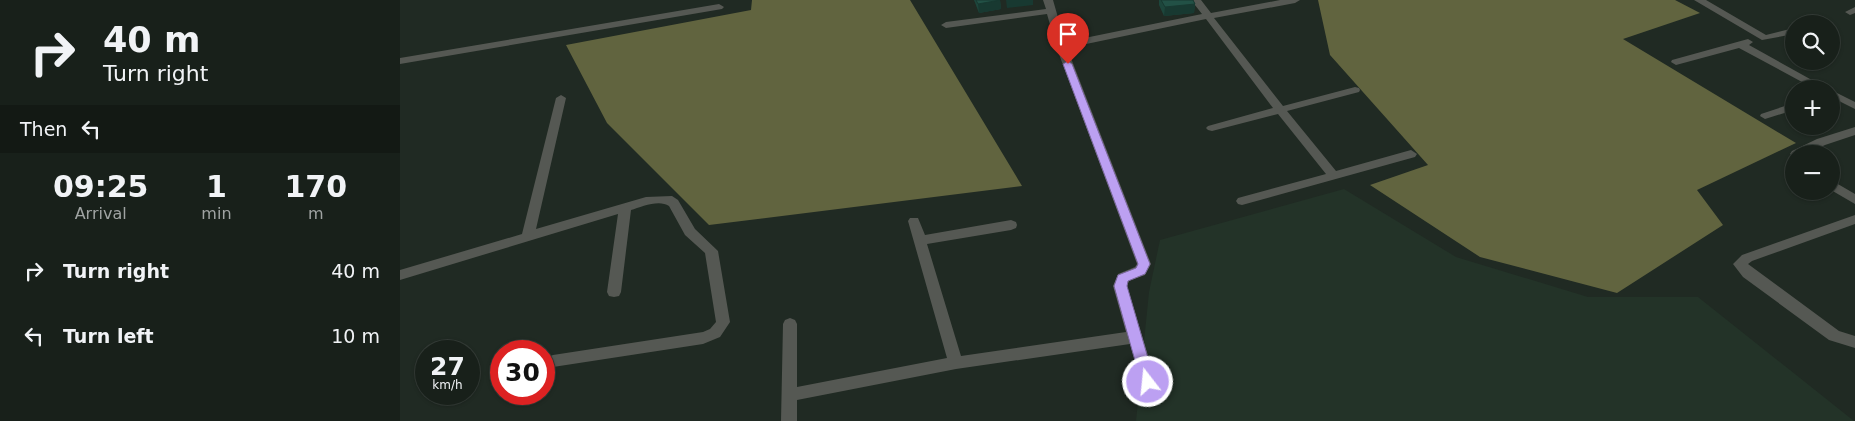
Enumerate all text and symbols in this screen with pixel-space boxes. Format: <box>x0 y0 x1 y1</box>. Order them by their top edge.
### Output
pin <box>1047 13 1089 64</box>
map controls <box>1785 15 1840 200</box>
button: search <box>1785 15 1840 70</box>
icon: right <box>20 20 85 85</box>
text: 40 m <box>103 20 200 60</box>
icon: arrive <box>1054 20 1082 48</box>
text: Turn right <box>103 61 208 86</box>
button: + <box>1785 80 1840 135</box>
icon: left <box>77 115 105 143</box>
text: Then <box>20 118 67 140</box>
button: − <box>1785 145 1840 200</box>
text: 09:25 <box>53 169 148 204</box>
text: 1 <box>206 169 227 204</box>
text: 170 <box>284 169 347 204</box>
text: Arrival <box>75 204 127 223</box>
text: min <box>201 204 232 223</box>
text: m <box>308 204 324 223</box>
icon: right <box>20 257 48 285</box>
text: Turn right <box>63 260 169 282</box>
text: 40 m <box>331 260 380 282</box>
icon: left <box>20 322 48 350</box>
text: Turn left <box>63 325 154 347</box>
text: 10 m <box>331 325 380 347</box>
speed limit sign: 30 <box>490 340 555 405</box>
text: 27 <box>430 352 465 381</box>
position arrow <box>1121 355 1173 407</box>
text: km/h <box>432 378 463 392</box>

